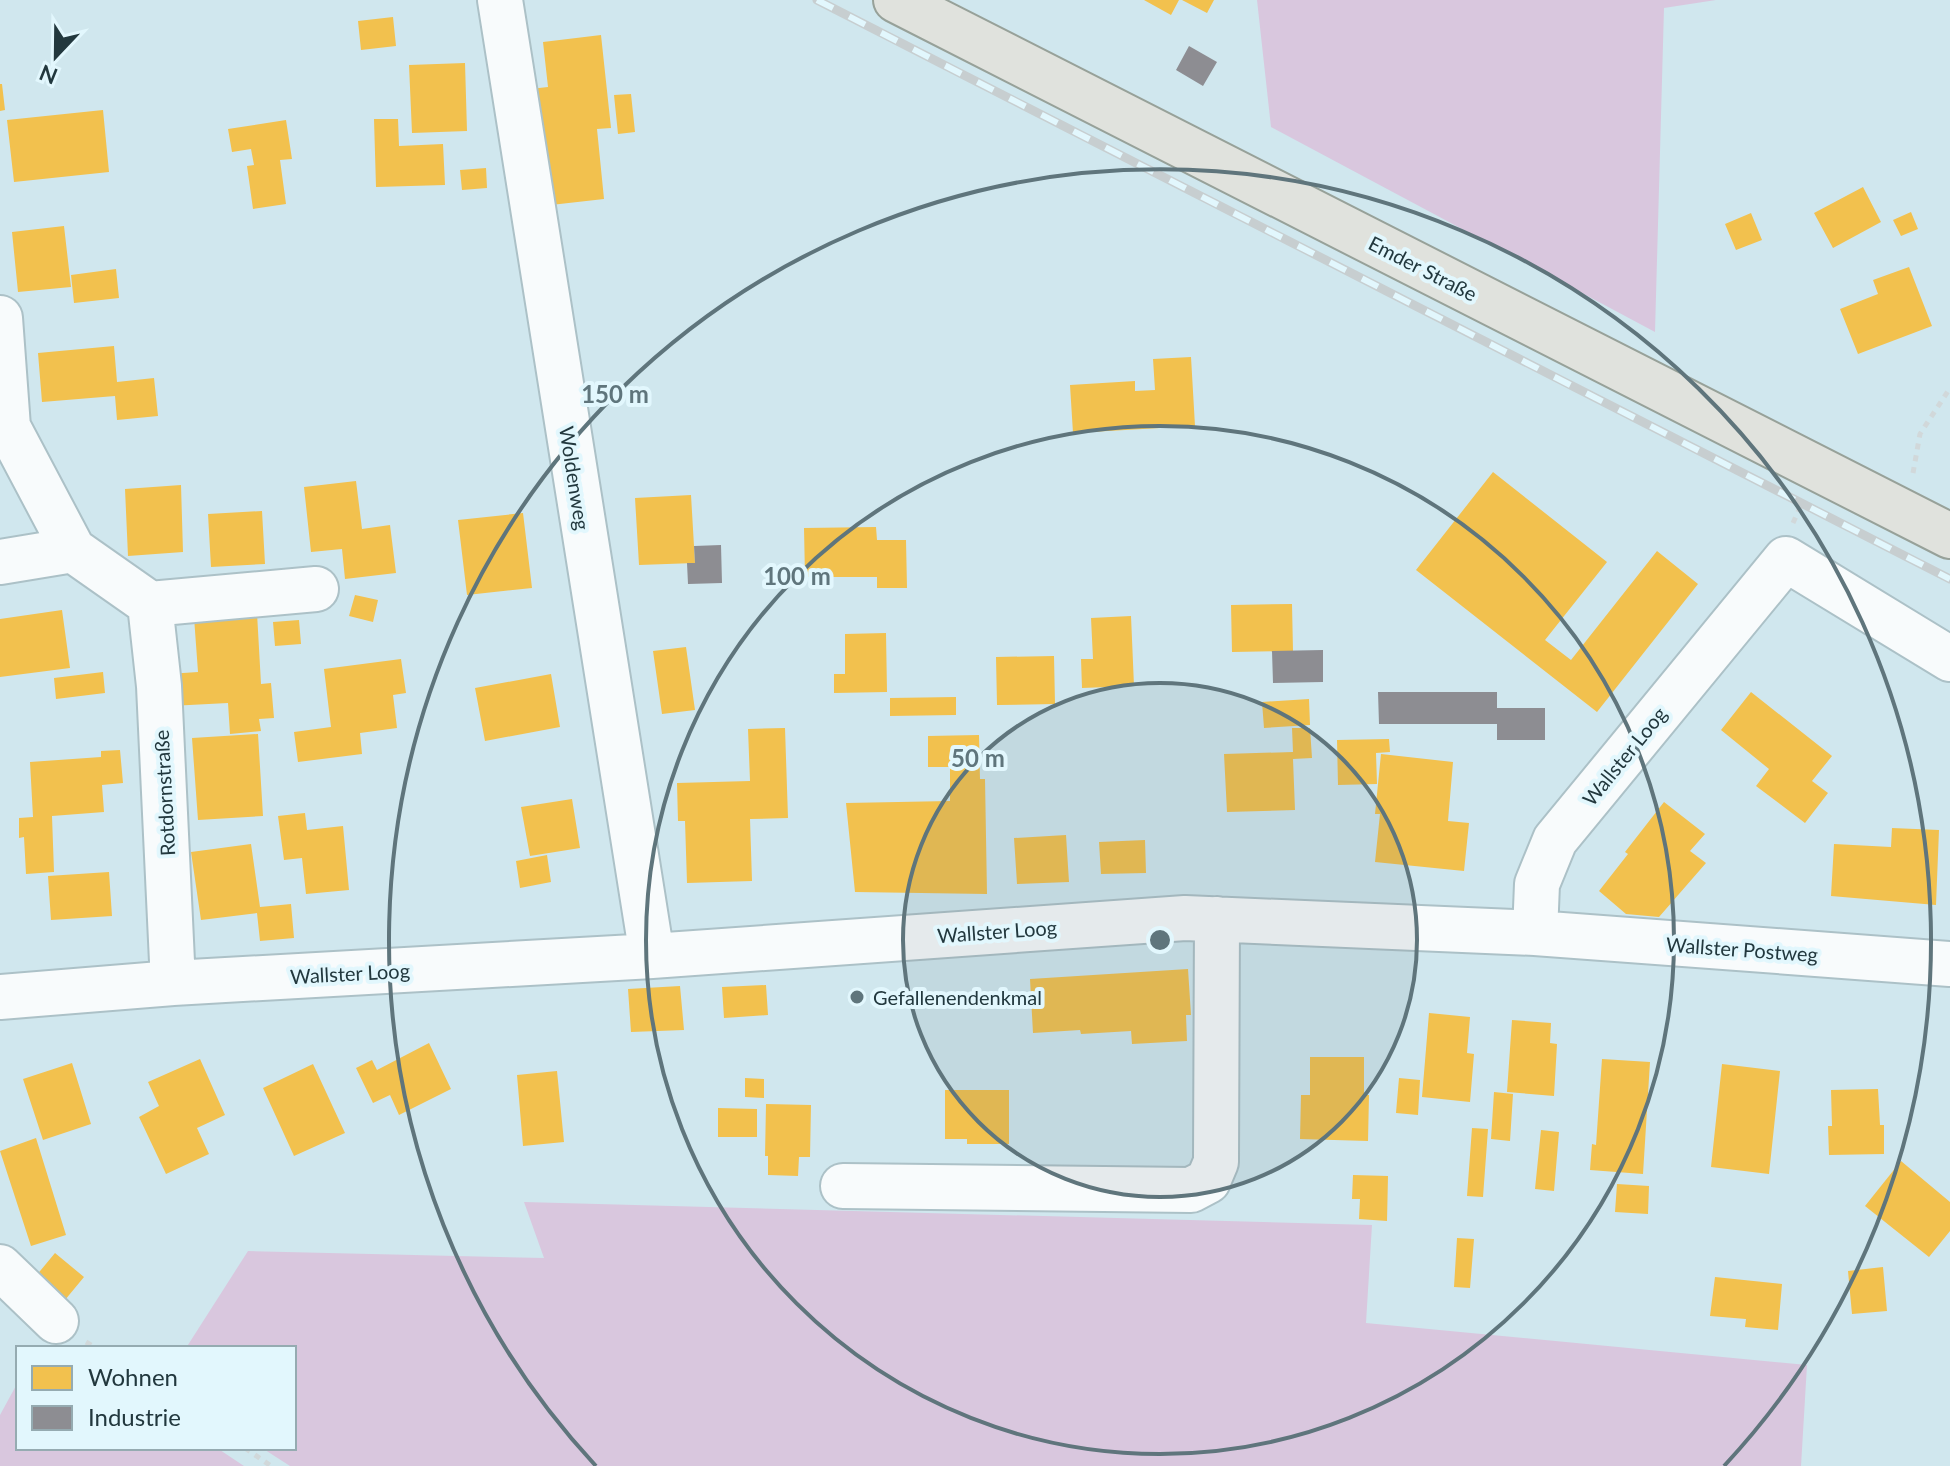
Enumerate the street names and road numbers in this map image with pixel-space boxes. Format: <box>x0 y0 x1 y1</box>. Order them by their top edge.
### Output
street label: Emder Straße <box>1365 230 1481 306</box>
street label: Woldenweg <box>555 424 595 532</box>
street label: Wallster Loog <box>1577 702 1671 810</box>
street label: Rotdornstraße <box>149 729 179 857</box>
street label: Wallster Loog <box>936 915 1058 947</box>
street label: Wallster Postweg <box>1665 932 1819 966</box>
street label: Wallster Loog <box>290 958 410 988</box>

